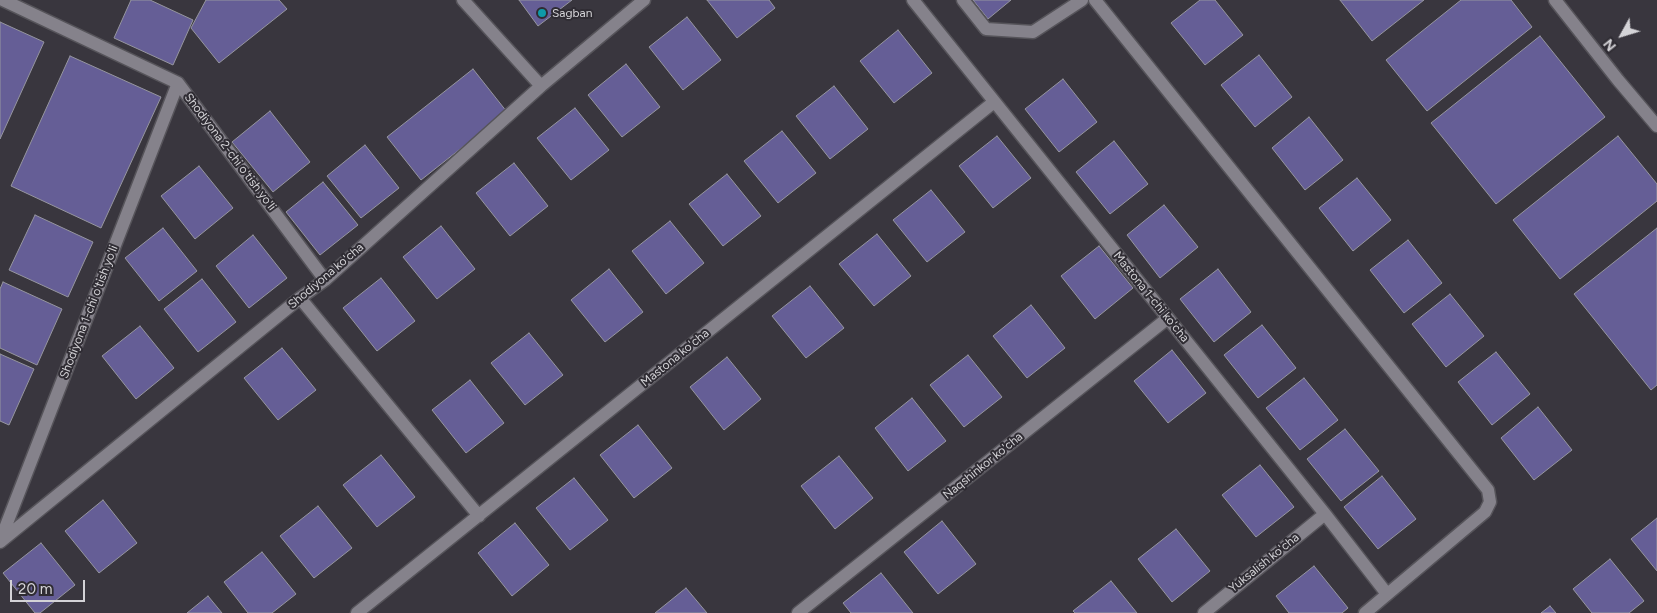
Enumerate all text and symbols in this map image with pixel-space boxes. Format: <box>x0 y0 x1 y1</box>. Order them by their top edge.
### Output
place label: Sagban <box>552 6 592 20</box>
marker: Sagban <box>536 7 548 19</box>
north arrow <box>1597 10 1647 60</box>
text: N <box>1600 35 1620 54</box>
street label: Shodiyona 2-chi o'tish yo'li <box>181 90 279 214</box>
street label: Shodiyona ko'cha <box>285 240 367 312</box>
street label: Shodiyona 1-chi o'tish yo'li <box>57 243 121 381</box>
street label: Mastona 1-chi ko'cha <box>1110 249 1192 345</box>
street label: Mastona ko'cha <box>638 326 712 390</box>
street label: Naqshinkor ko'cha <box>940 430 1026 502</box>
street label: Yuksalish ko'cha <box>1226 530 1302 596</box>
scale bar <box>12 570 88 602</box>
text: 20 m <box>18 580 52 598</box>

